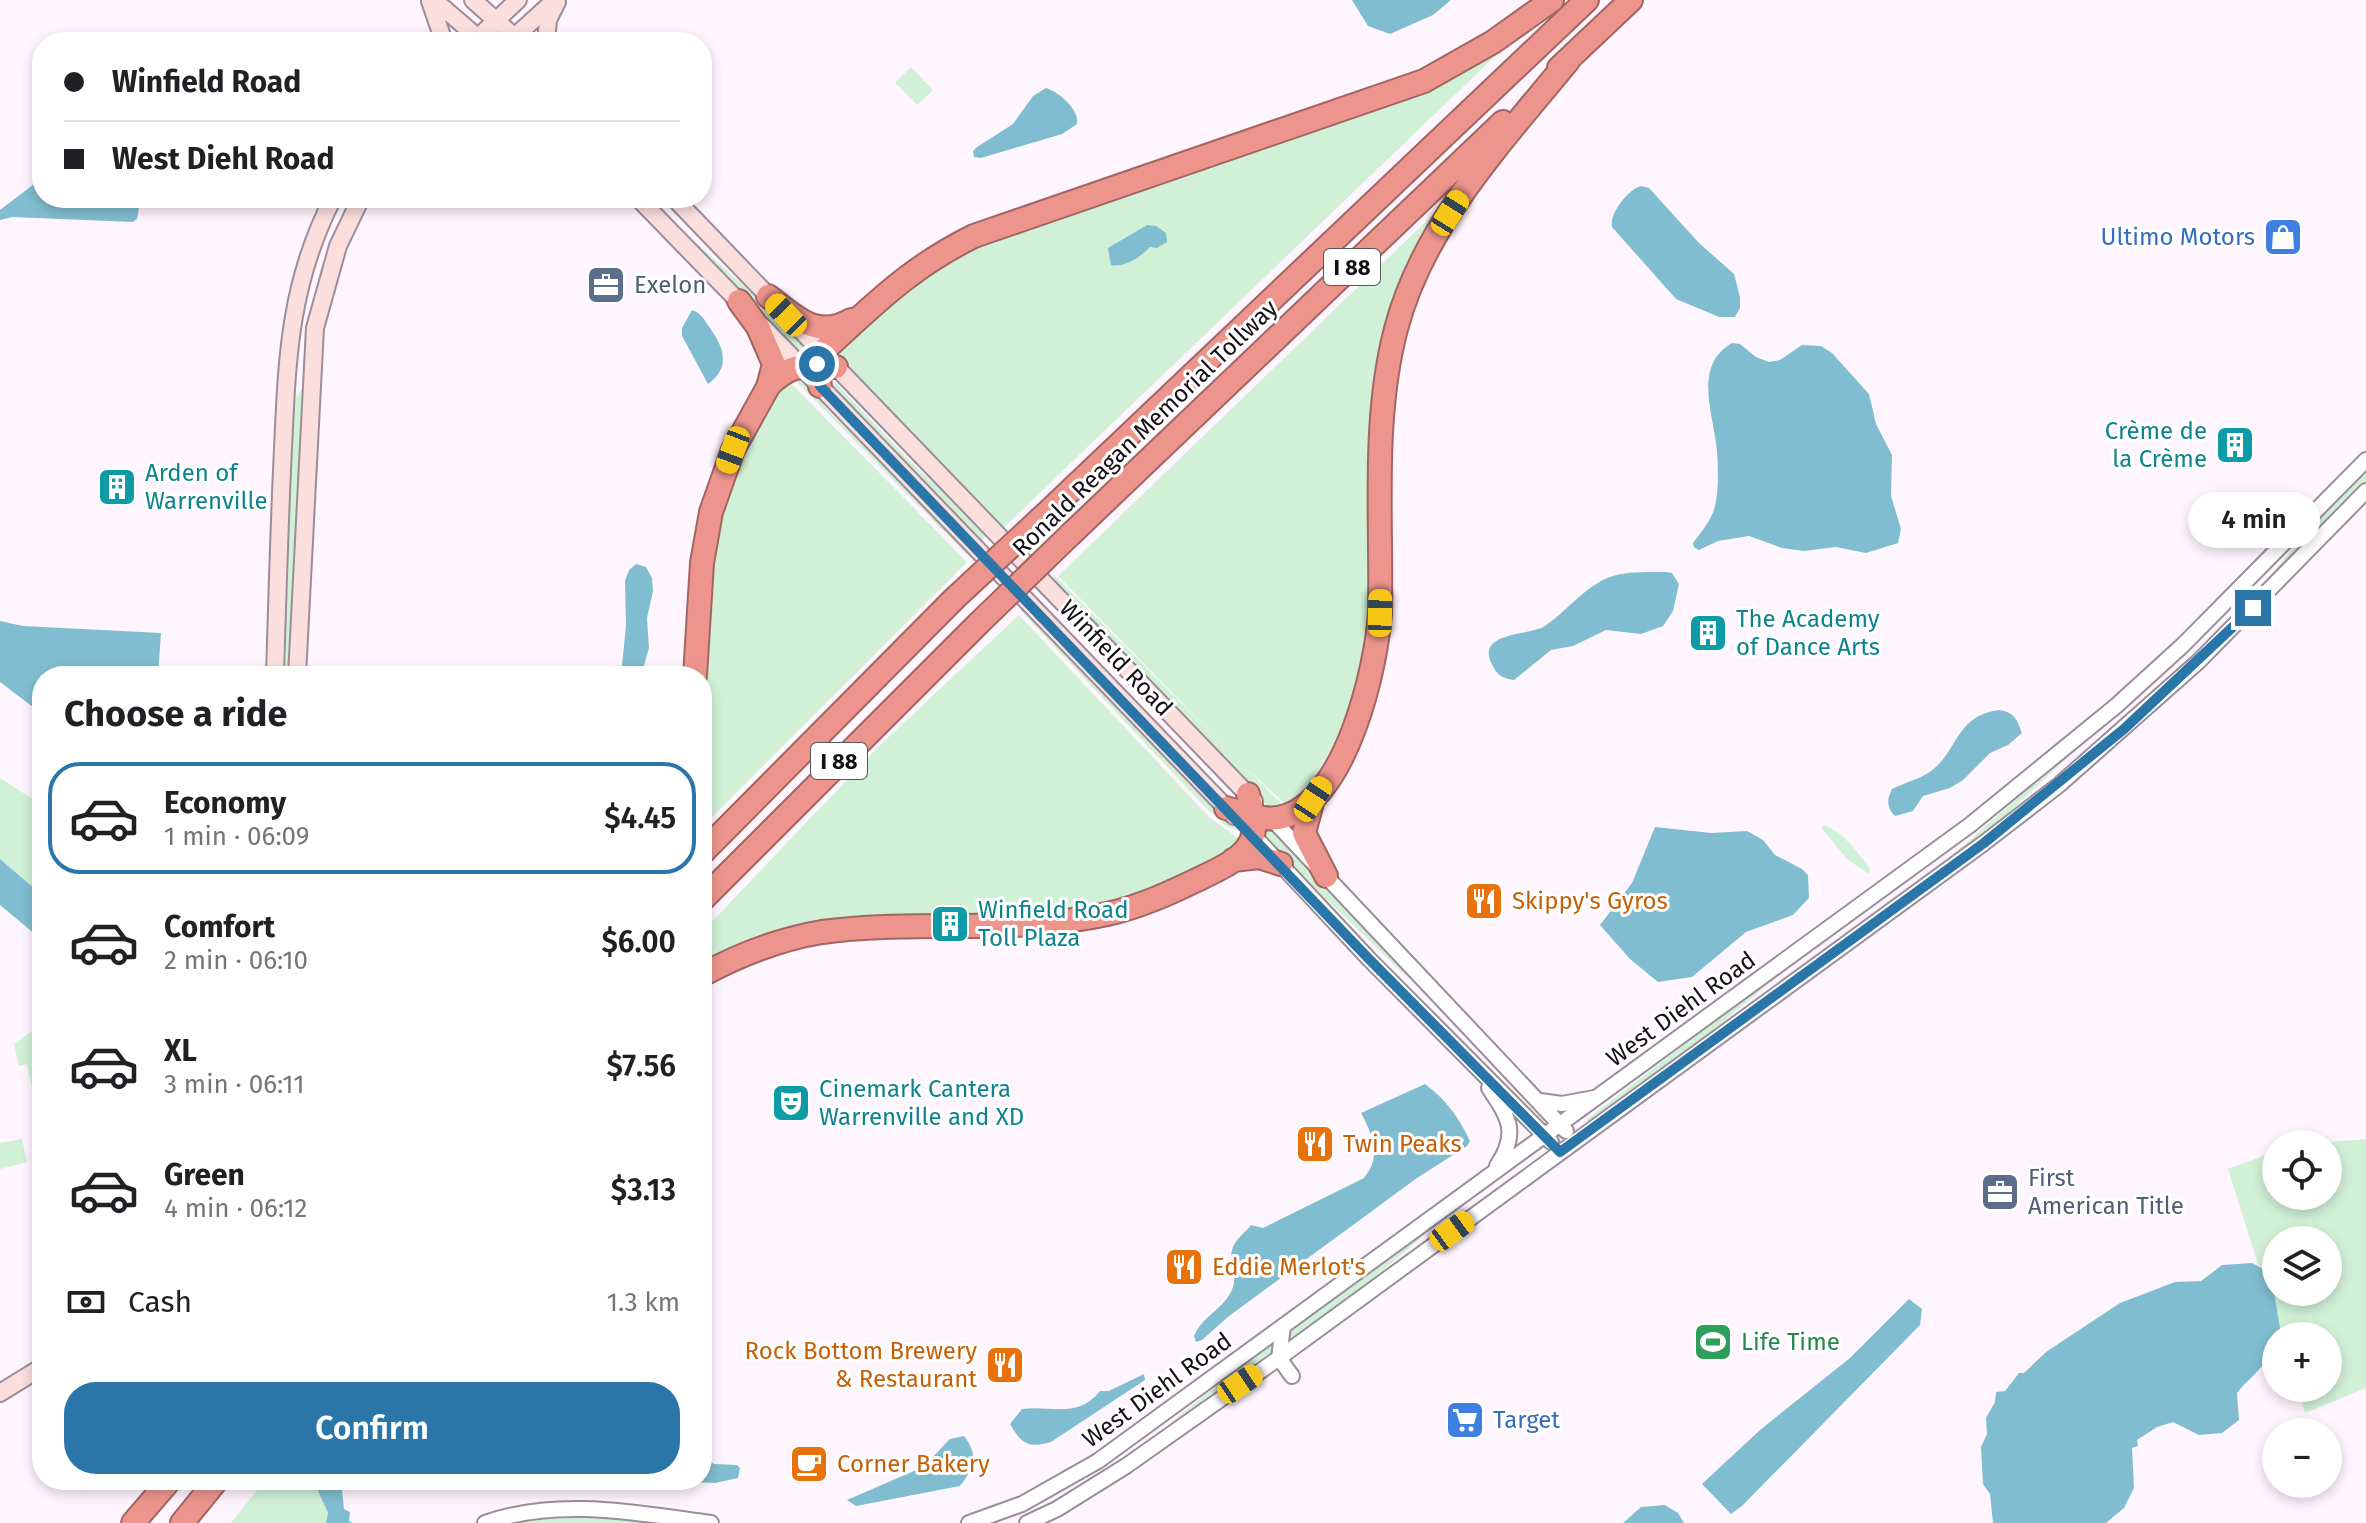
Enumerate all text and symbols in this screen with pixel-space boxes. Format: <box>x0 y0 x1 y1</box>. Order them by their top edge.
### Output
text: Winfield Road <box>112 64 301 100</box>
text: West Diehl Road <box>112 141 334 177</box>
car <box>1427 186 1473 240</box>
shop icon: Ultimo Motors <box>2262 216 2304 258</box>
place label: Ultimo Motors <box>2101 223 2255 251</box>
road number: I 88 <box>1324 249 1380 285</box>
office icon: Exelon <box>585 264 627 306</box>
place label: Exelon <box>634 271 706 299</box>
car <box>761 289 811 341</box>
street label: Ronald Reagan Memorial Tollway <box>1007 294 1283 562</box>
route start <box>799 346 835 382</box>
place label: Crème de la Crème <box>2105 417 2207 473</box>
car <box>713 423 753 477</box>
building icon: Crème de la Crème <box>2214 424 2256 466</box>
place label: Arden of Warrenville <box>145 459 268 515</box>
building icon: Arden of Warrenville <box>96 466 138 508</box>
callout: 4 min <box>2187 492 2319 548</box>
text: 4 min <box>2221 504 2287 535</box>
car <box>1368 589 1392 637</box>
route end <box>2235 590 2271 626</box>
street label: Winfield Road <box>1054 594 1178 722</box>
place label: The Academy of Dance Arts <box>1736 605 1880 661</box>
building icon: The Academy of Dance Arts <box>1687 612 1729 654</box>
text: Choose a ride <box>64 692 287 736</box>
road number: I 88 <box>811 743 867 779</box>
car <box>1290 772 1336 826</box>
icon: car <box>68 782 140 854</box>
text: Economy <box>164 785 286 821</box>
text: $4.45 <box>604 800 676 836</box>
text: 1 min · 06:09 <box>164 821 310 852</box>
restaurant icon: Skippy's Gyros <box>1463 880 1505 922</box>
place label: Skippy's Gyros <box>1512 887 1668 915</box>
place label: Winfield Road Toll Plaza <box>978 896 1129 952</box>
building icon: Winfield Road Toll Plaza <box>929 903 971 945</box>
icon: car <box>68 906 140 978</box>
text: Comfort <box>164 909 275 945</box>
text: $6.00 <box>601 924 676 960</box>
text: 2 min · 06:10 <box>164 945 308 976</box>
street label: West Diehl Road <box>1601 946 1761 1072</box>
icon: car <box>68 1030 140 1102</box>
text: XL <box>164 1033 197 1069</box>
text: $7.56 <box>606 1048 676 1084</box>
text: 3 min · 06:11 <box>164 1069 304 1100</box>
place label: Cinemark Cantera Warrenville and XD <box>819 1075 1024 1131</box>
theatre icon: Cinemark Cantera Warrenville and XD <box>770 1082 812 1124</box>
restaurant icon: Twin Peaks <box>1294 1123 1336 1165</box>
place label: Twin Peaks <box>1343 1130 1462 1158</box>
map controls <box>2262 1130 2342 1498</box>
button: locate <box>2262 1130 2342 1210</box>
icon: car <box>68 1154 140 1226</box>
text: Green <box>164 1157 245 1193</box>
place label: First American Title <box>2028 1164 2184 1220</box>
office icon: First American Title <box>1979 1171 2021 1213</box>
text: $3.13 <box>611 1172 676 1208</box>
text: 4 min · 06:12 <box>164 1193 307 1224</box>
car <box>1426 1207 1478 1255</box>
button: layers <box>2262 1226 2342 1306</box>
restaurant icon: Eddie Merlot's <box>1163 1246 1205 1288</box>
place label: Eddie Merlot's <box>1212 1253 1366 1281</box>
icon: cash <box>64 1280 108 1324</box>
text: Cash <box>128 1284 192 1320</box>
text: 1.3 km <box>607 1287 680 1318</box>
sports icon: Life Time <box>1692 1321 1734 1363</box>
button: + <box>2262 1322 2342 1402</box>
street label: West Diehl Road <box>1077 1327 1237 1453</box>
place label: Life Time <box>1741 1328 1840 1356</box>
place label: Rock Bottom Brewery & Restaurant <box>745 1337 977 1393</box>
restaurant icon: Rock Bottom Brewery & Restaurant <box>984 1344 1026 1386</box>
car <box>1213 1361 1267 1407</box>
button: Confirm <box>64 1382 680 1474</box>
supermarket icon: Target <box>1444 1399 1486 1441</box>
place label: Target <box>1493 1406 1560 1434</box>
button: − <box>2262 1418 2342 1498</box>
cafe icon: Corner Bakery <box>788 1443 830 1485</box>
place label: Corner Bakery <box>837 1450 990 1478</box>

